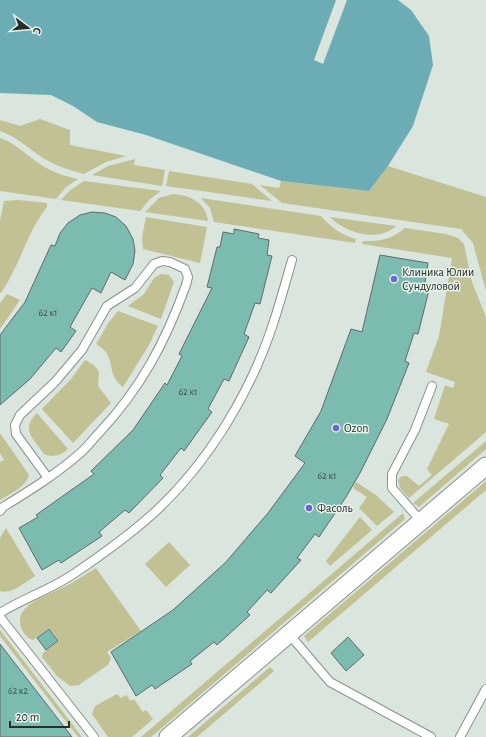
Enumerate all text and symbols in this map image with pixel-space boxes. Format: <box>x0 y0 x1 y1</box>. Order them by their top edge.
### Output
north arrow <box>8 8 48 48</box>
text: С <box>31 26 43 35</box>
place label: Клиника Юлии Сундуловой <box>402 266 474 293</box>
marker: Клиника Юлии Сундуловой <box>389 274 399 284</box>
house number: 62 к1 <box>39 308 57 318</box>
house number: 62 к1 <box>179 387 197 397</box>
place label: Ozon <box>344 422 368 434</box>
marker: Ozon <box>331 423 341 433</box>
house number: 62 к1 <box>318 471 336 481</box>
place label: Фасоль <box>317 502 353 514</box>
marker: Фасоль <box>304 503 314 513</box>
house number: 62 к2 <box>8 686 28 696</box>
scale bar <box>10 703 69 729</box>
text: 20 m <box>16 711 39 723</box>

